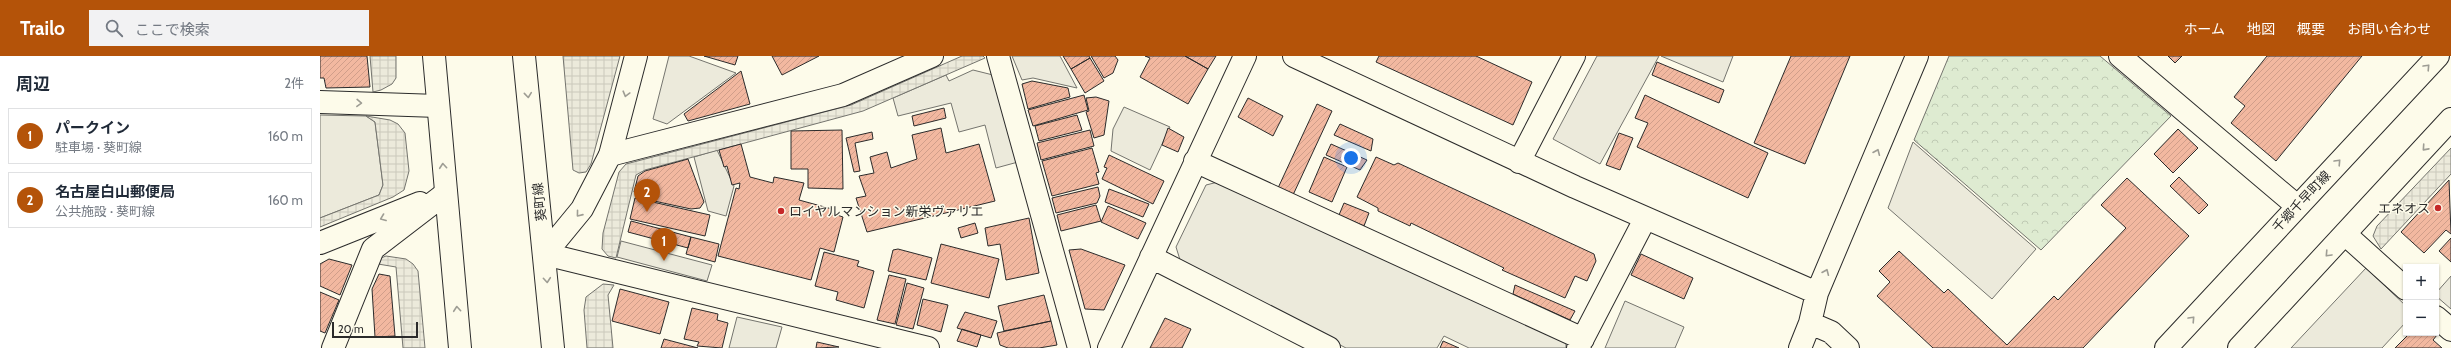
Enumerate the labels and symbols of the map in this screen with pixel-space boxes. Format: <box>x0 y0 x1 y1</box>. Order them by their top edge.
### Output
one-way arrow <box>2422 65 2429 72</box>
one-way arrow <box>622 90 631 97</box>
one-way arrow <box>524 92 533 98</box>
one-way arrow <box>356 99 362 108</box>
one-way arrow <box>2422 143 2429 151</box>
your location <box>1341 148 1361 168</box>
one-way arrow <box>1872 148 1880 155</box>
one-way arrow <box>2333 159 2341 167</box>
one-way arrow <box>439 163 448 169</box>
street label: 千郷千早町線 <box>2269 167 2333 235</box>
pin: 2 <box>634 179 660 212</box>
street label: 葵町線 <box>529 182 549 222</box>
place label: エネオス <box>2378 200 2430 216</box>
place label: ロイヤルマンション新栄ヴァリエ <box>789 203 984 219</box>
marker: エネオス <box>2433 203 2443 213</box>
marker: ロイヤルマンション新栄ヴァリエ <box>776 206 786 216</box>
one-way arrow <box>576 209 583 216</box>
one-way arrow <box>380 213 387 221</box>
pin: 1 <box>651 228 677 261</box>
one-way arrow <box>2325 249 2332 257</box>
one-way arrow <box>1822 268 1830 275</box>
one-way arrow <box>542 277 551 283</box>
one-way arrow <box>452 306 461 312</box>
one-way arrow <box>2188 316 2195 324</box>
scale bar <box>332 320 418 339</box>

